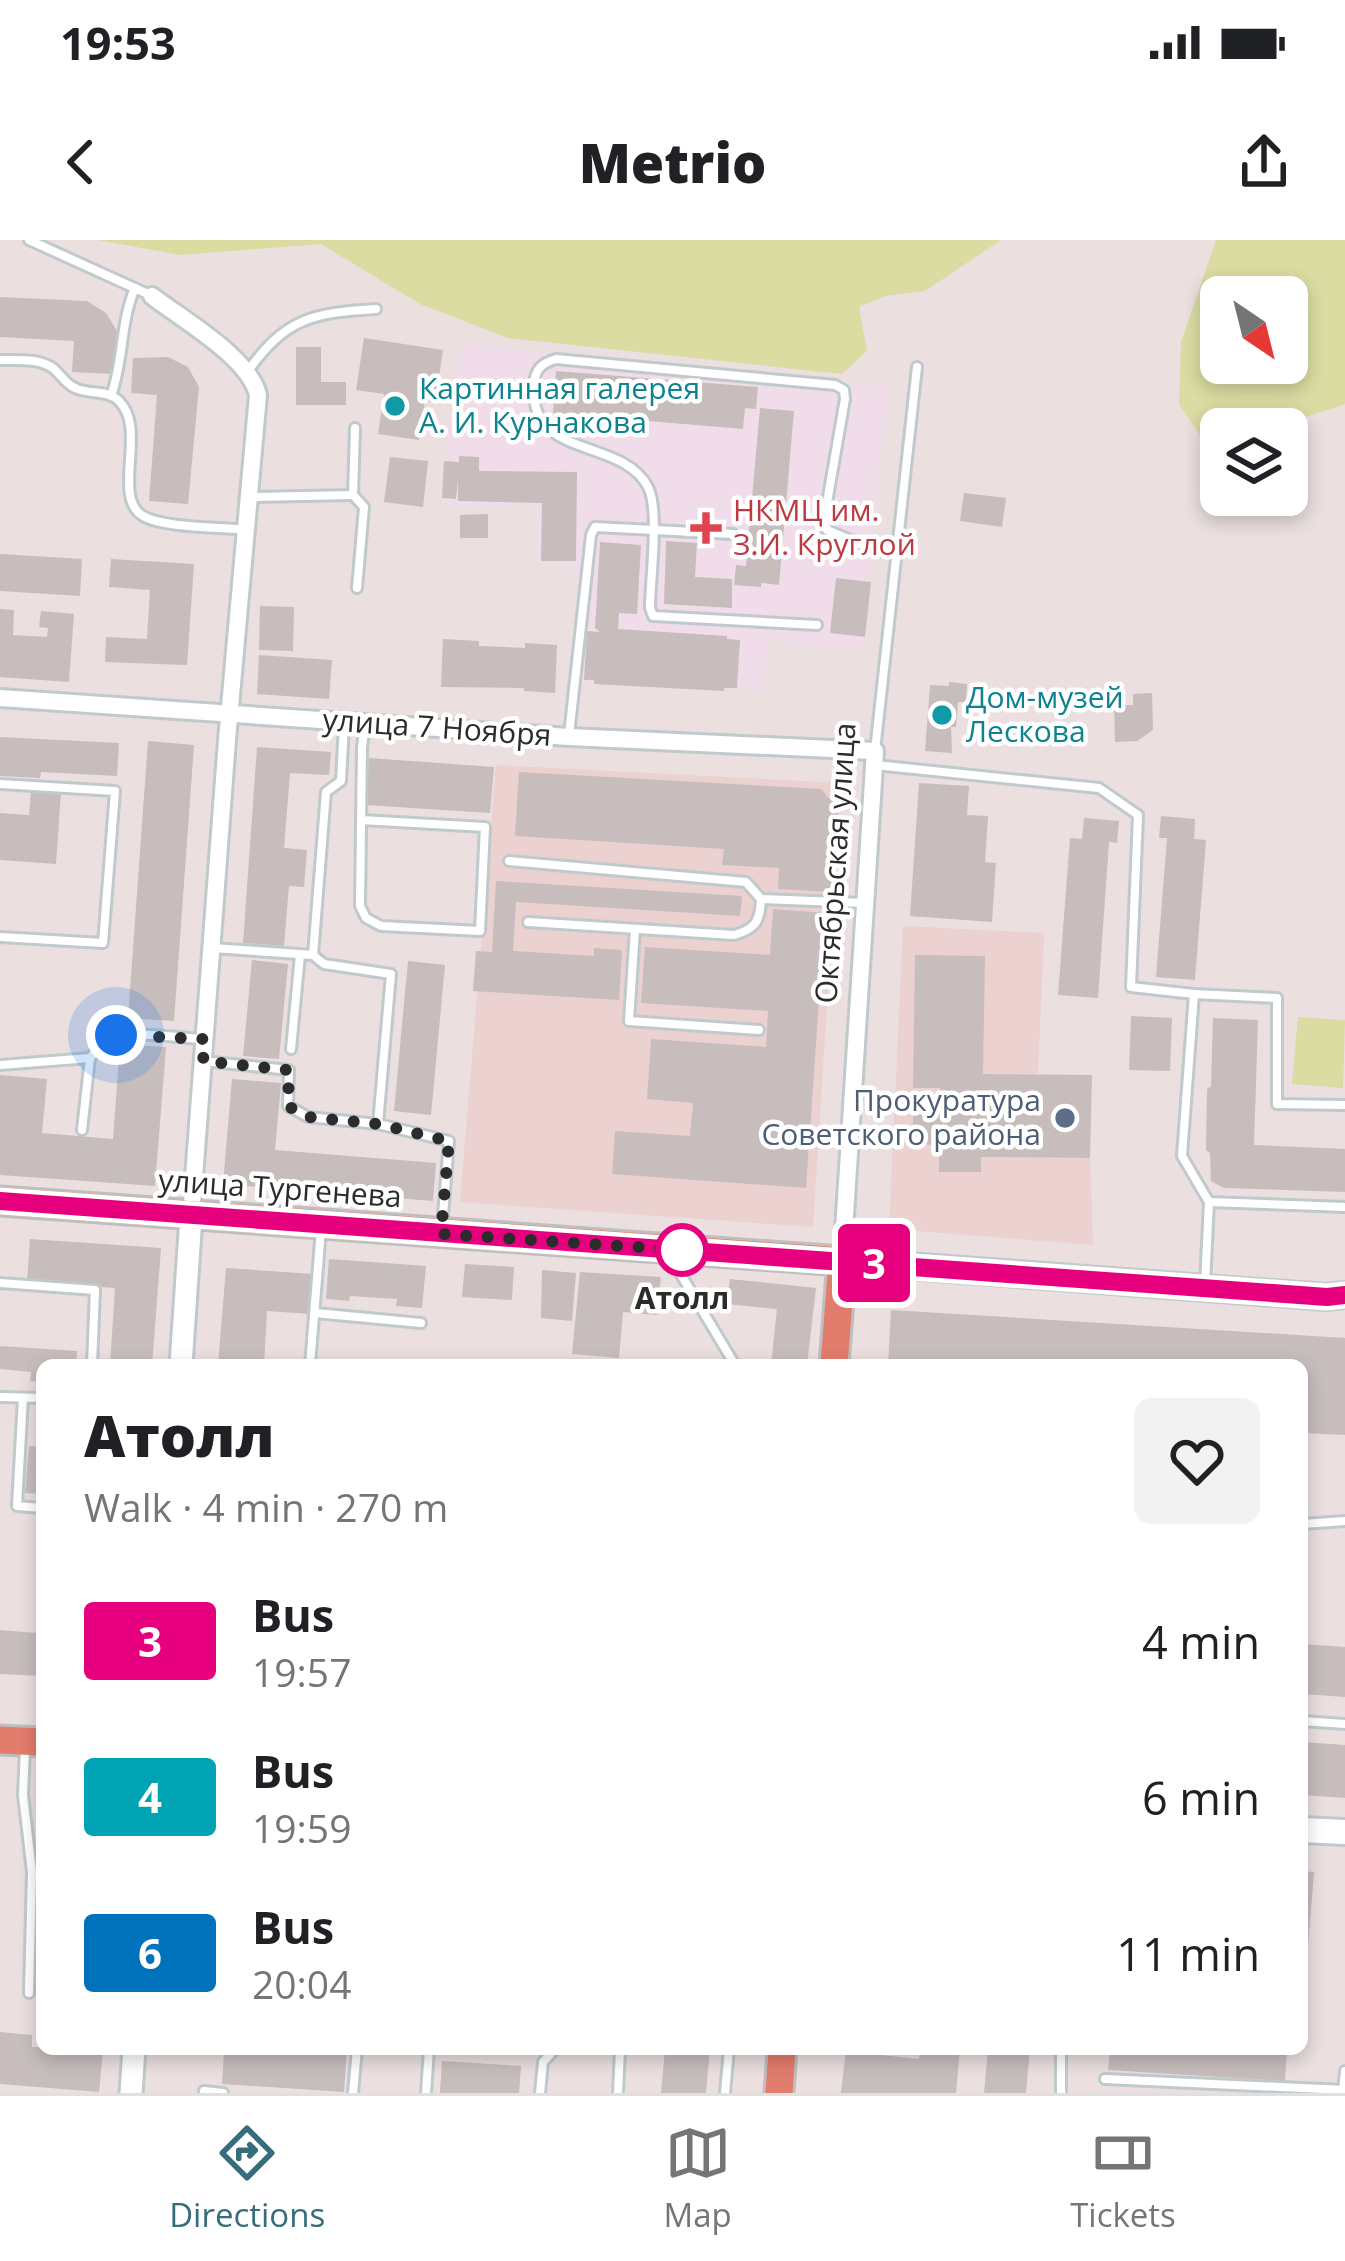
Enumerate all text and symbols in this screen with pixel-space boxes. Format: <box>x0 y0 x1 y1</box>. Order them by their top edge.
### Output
text: 19:53 <box>60 12 176 73</box>
text: Metrio <box>579 125 766 199</box>
icon: back <box>48 129 114 195</box>
icon: share <box>1231 129 1297 195</box>
north arrow <box>1200 276 1308 384</box>
map controls <box>1200 276 1308 516</box>
place label: Картинная галерея А. И. Курнакова <box>419 367 700 442</box>
marker: Картинная галерея А. И. Курнакова <box>382 393 408 419</box>
button: layers <box>1200 408 1308 516</box>
place label: НКМЦ им. З.И. Круглой <box>733 489 916 564</box>
marker: НКМЦ им. З.И. Круглой <box>690 512 722 544</box>
place label: Дом-музей Лескова <box>966 676 1124 751</box>
street label: улица 7 Ноября <box>321 698 553 755</box>
marker: Дом-музей Лескова <box>929 702 955 728</box>
street label: Октябрьская улица <box>804 721 865 1005</box>
your location <box>86 1005 146 1065</box>
place label: Прокуратура Советского района <box>761 1079 1041 1154</box>
marker: Прокуратура Советского района <box>1052 1105 1078 1131</box>
street label: улица Тургенева <box>157 1159 403 1216</box>
line badge: 3 <box>835 1224 913 1302</box>
marker: Атолл <box>657 1225 707 1275</box>
text: 3 <box>862 1234 886 1291</box>
place label: Атолл <box>635 1277 729 1318</box>
text: Атолл <box>84 1396 274 1474</box>
button: heart <box>1134 1398 1260 1524</box>
text: Walk · 4 min · 270 m <box>84 1480 448 1533</box>
text: Bus <box>252 1584 334 1645</box>
text: 4 min <box>1142 1611 1260 1672</box>
text: 3 <box>138 1612 162 1669</box>
text: 19:57 <box>252 1645 351 1698</box>
text: Bus <box>252 1740 334 1801</box>
text: 6 min <box>1142 1767 1260 1828</box>
text: 4 <box>138 1768 162 1825</box>
text: 19:59 <box>252 1801 351 1854</box>
text: Bus <box>252 1896 334 1957</box>
text: 11 min <box>1116 1923 1260 1984</box>
text: 6 <box>138 1924 162 1981</box>
text: 20:04 <box>252 1957 351 2010</box>
tab: Directions <box>169 2120 325 2237</box>
tab: Map <box>664 2120 732 2237</box>
tab: Tickets <box>1070 2120 1176 2237</box>

